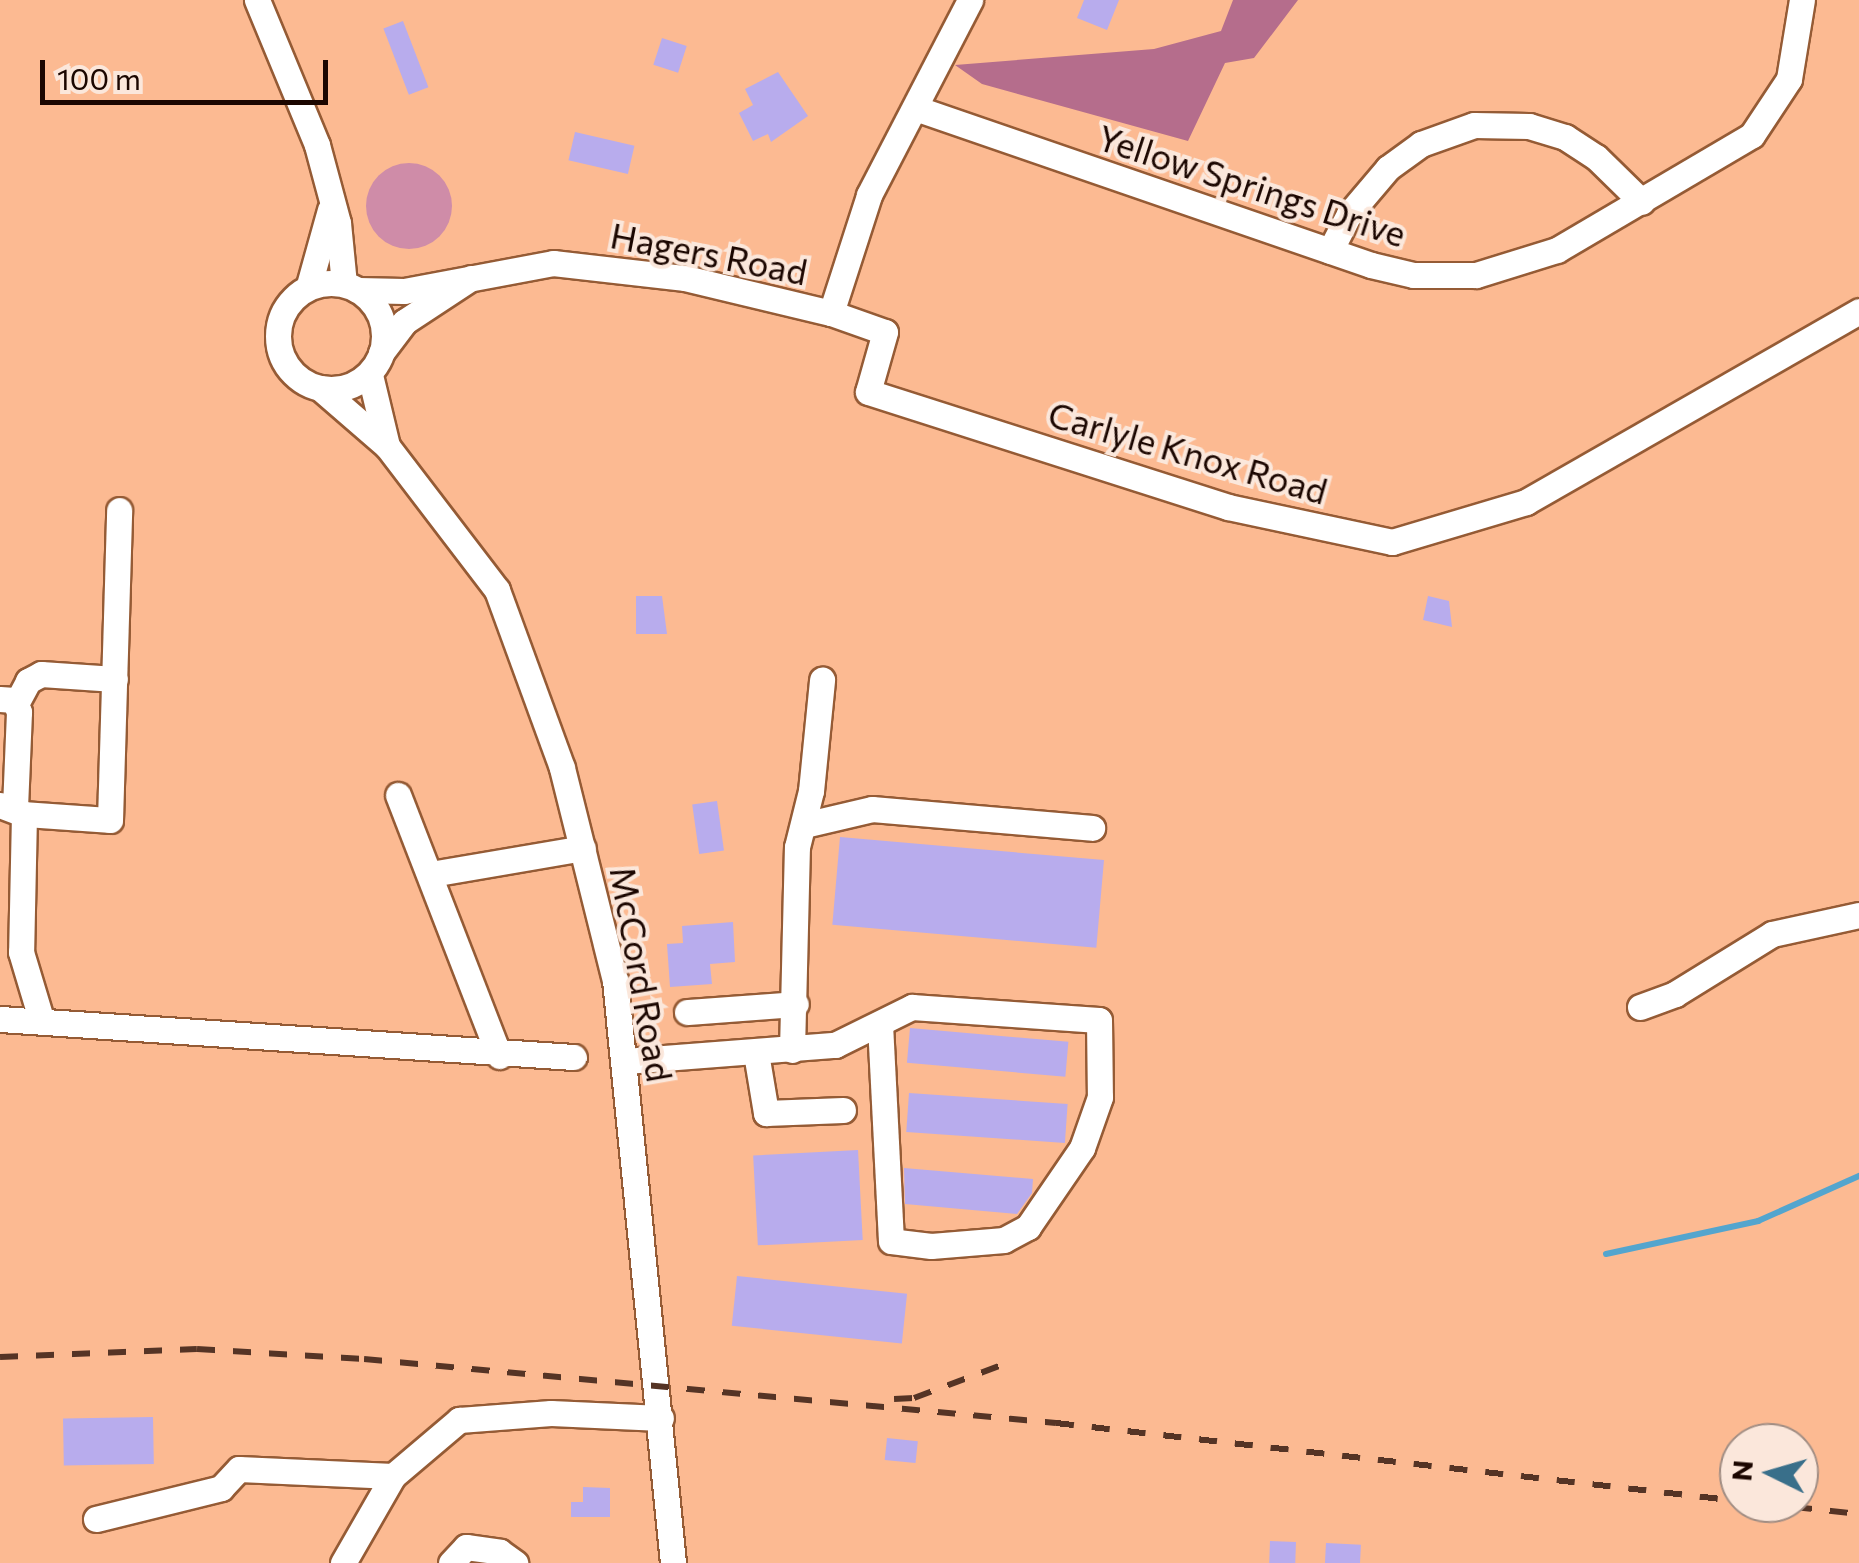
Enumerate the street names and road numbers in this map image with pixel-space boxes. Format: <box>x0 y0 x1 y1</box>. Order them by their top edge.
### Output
street label: Yellow Springs Drive <box>1093 115 1411 255</box>
street label: Hagers Road <box>607 213 811 293</box>
street label: Carlyle Knox Road <box>1044 392 1332 512</box>
street label: McCord Road <box>602 863 682 1085</box>

